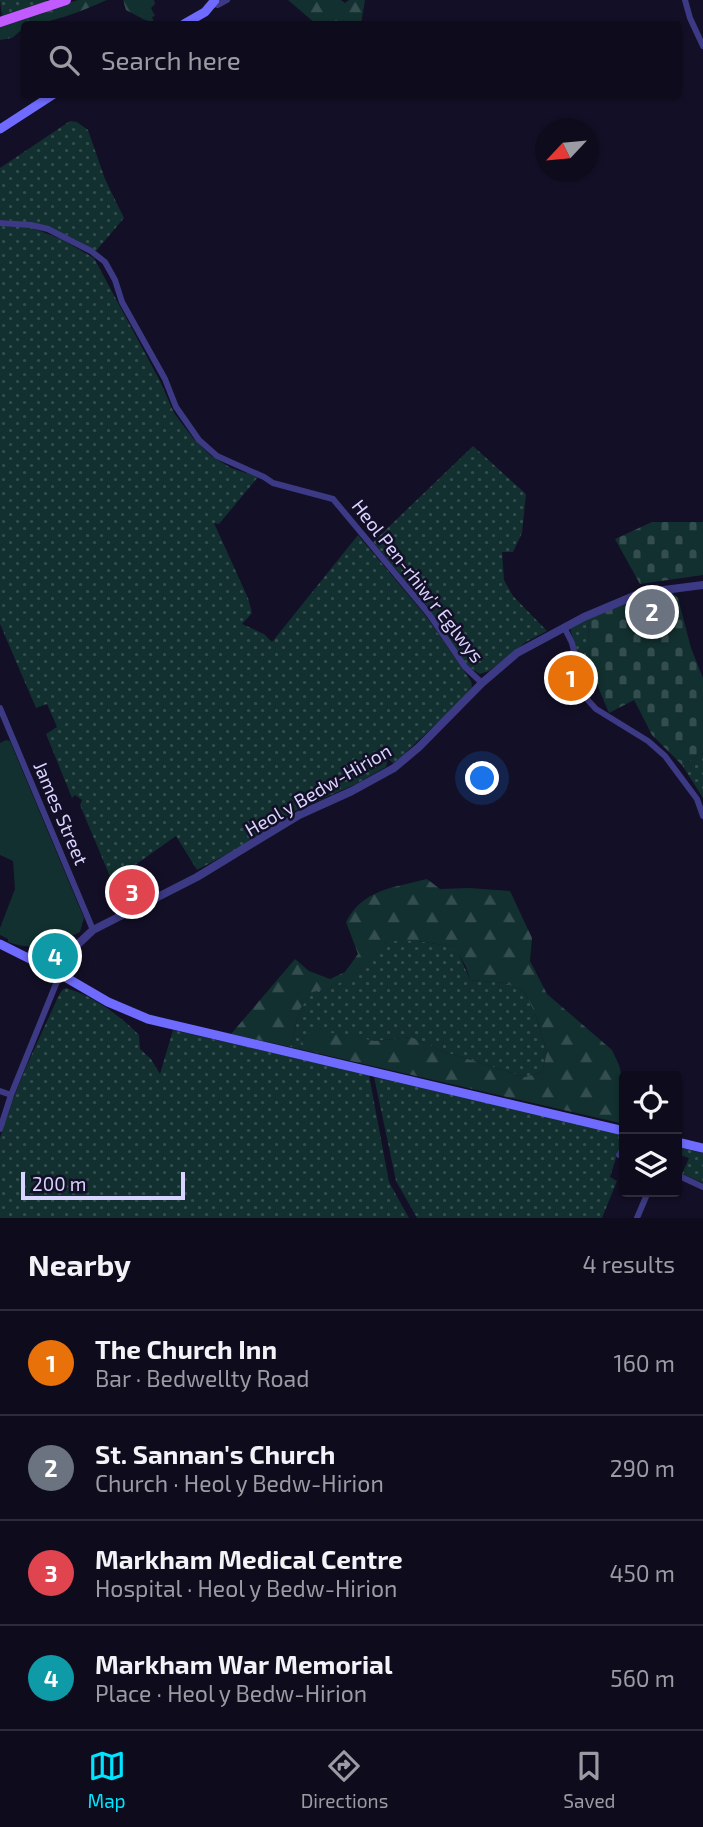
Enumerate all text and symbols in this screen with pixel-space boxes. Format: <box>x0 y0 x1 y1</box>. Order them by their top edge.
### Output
search box <box>21 21 682 98</box>
icon: search <box>45 41 83 79</box>
text: Search here <box>101 44 241 75</box>
north arrow <box>535 119 598 182</box>
street label: Heol Pen-rhiw'r Eglwys <box>348 495 489 667</box>
pin: 2 <box>629 586 675 638</box>
pin: 1 <box>548 652 594 704</box>
street label: Heol y Bedw-Hirion <box>240 738 395 841</box>
street label: James Street <box>29 757 94 868</box>
your location <box>465 761 499 795</box>
pin: 3 <box>109 866 155 918</box>
pin: 4 <box>32 930 78 982</box>
map controls <box>619 1071 682 1197</box>
button: locate <box>619 1071 682 1134</box>
button: layers <box>619 1134 682 1197</box>
scale bar <box>21 1169 186 1201</box>
text: 200 m <box>32 1172 86 1195</box>
text: Nearby <box>28 1246 131 1282</box>
text: 4 results <box>583 1250 675 1278</box>
text: The Church Inn <box>95 1333 277 1364</box>
text: 1 <box>46 1349 56 1377</box>
text: 160 m <box>614 1349 675 1377</box>
text: Bar · Bedwellty Road <box>95 1364 309 1392</box>
text: St. Sannan's Church <box>95 1438 335 1469</box>
text: 2 <box>44 1454 58 1482</box>
text: 290 m <box>610 1454 675 1482</box>
text: Church · Heol y Bedw-Hirion <box>95 1469 384 1497</box>
text: Markham Medical Centre <box>95 1543 403 1574</box>
text: 3 <box>44 1559 58 1587</box>
text: 450 m <box>609 1559 675 1587</box>
text: Hospital · Heol y Bedw-Hirion <box>95 1574 397 1602</box>
text: Markham War Memorial <box>95 1648 392 1679</box>
text: 4 <box>44 1664 58 1692</box>
text: 560 m <box>610 1664 675 1692</box>
text: Place · Heol y Bedw-Hirion <box>95 1679 367 1707</box>
tab: Map <box>88 1747 126 1812</box>
tab: Directions <box>301 1747 388 1812</box>
tab: Saved <box>563 1747 615 1812</box>

